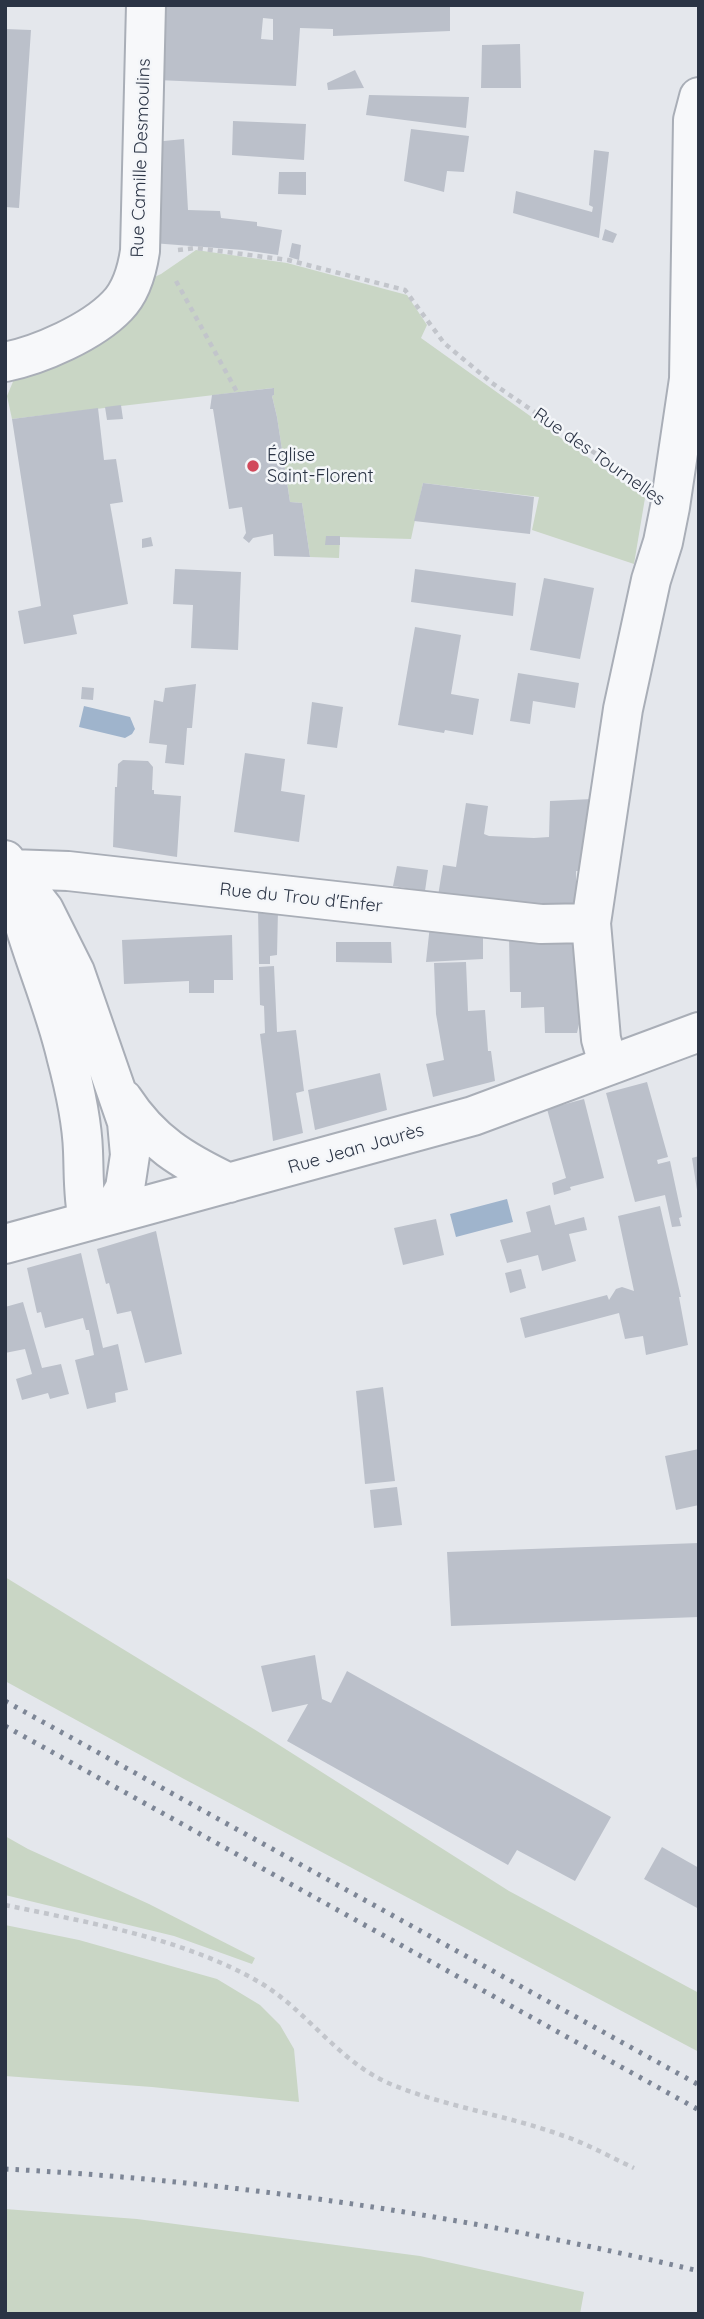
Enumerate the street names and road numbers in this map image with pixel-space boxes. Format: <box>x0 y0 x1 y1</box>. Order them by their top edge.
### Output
street label: Rue Camille Desmoulins <box>127 58 155 258</box>
street label: Rue des Tournelles <box>529 404 669 510</box>
street label: Rue du Trou d'Enfer <box>218 879 384 917</box>
street label: Rue Jean Jaurès <box>286 1119 426 1179</box>

